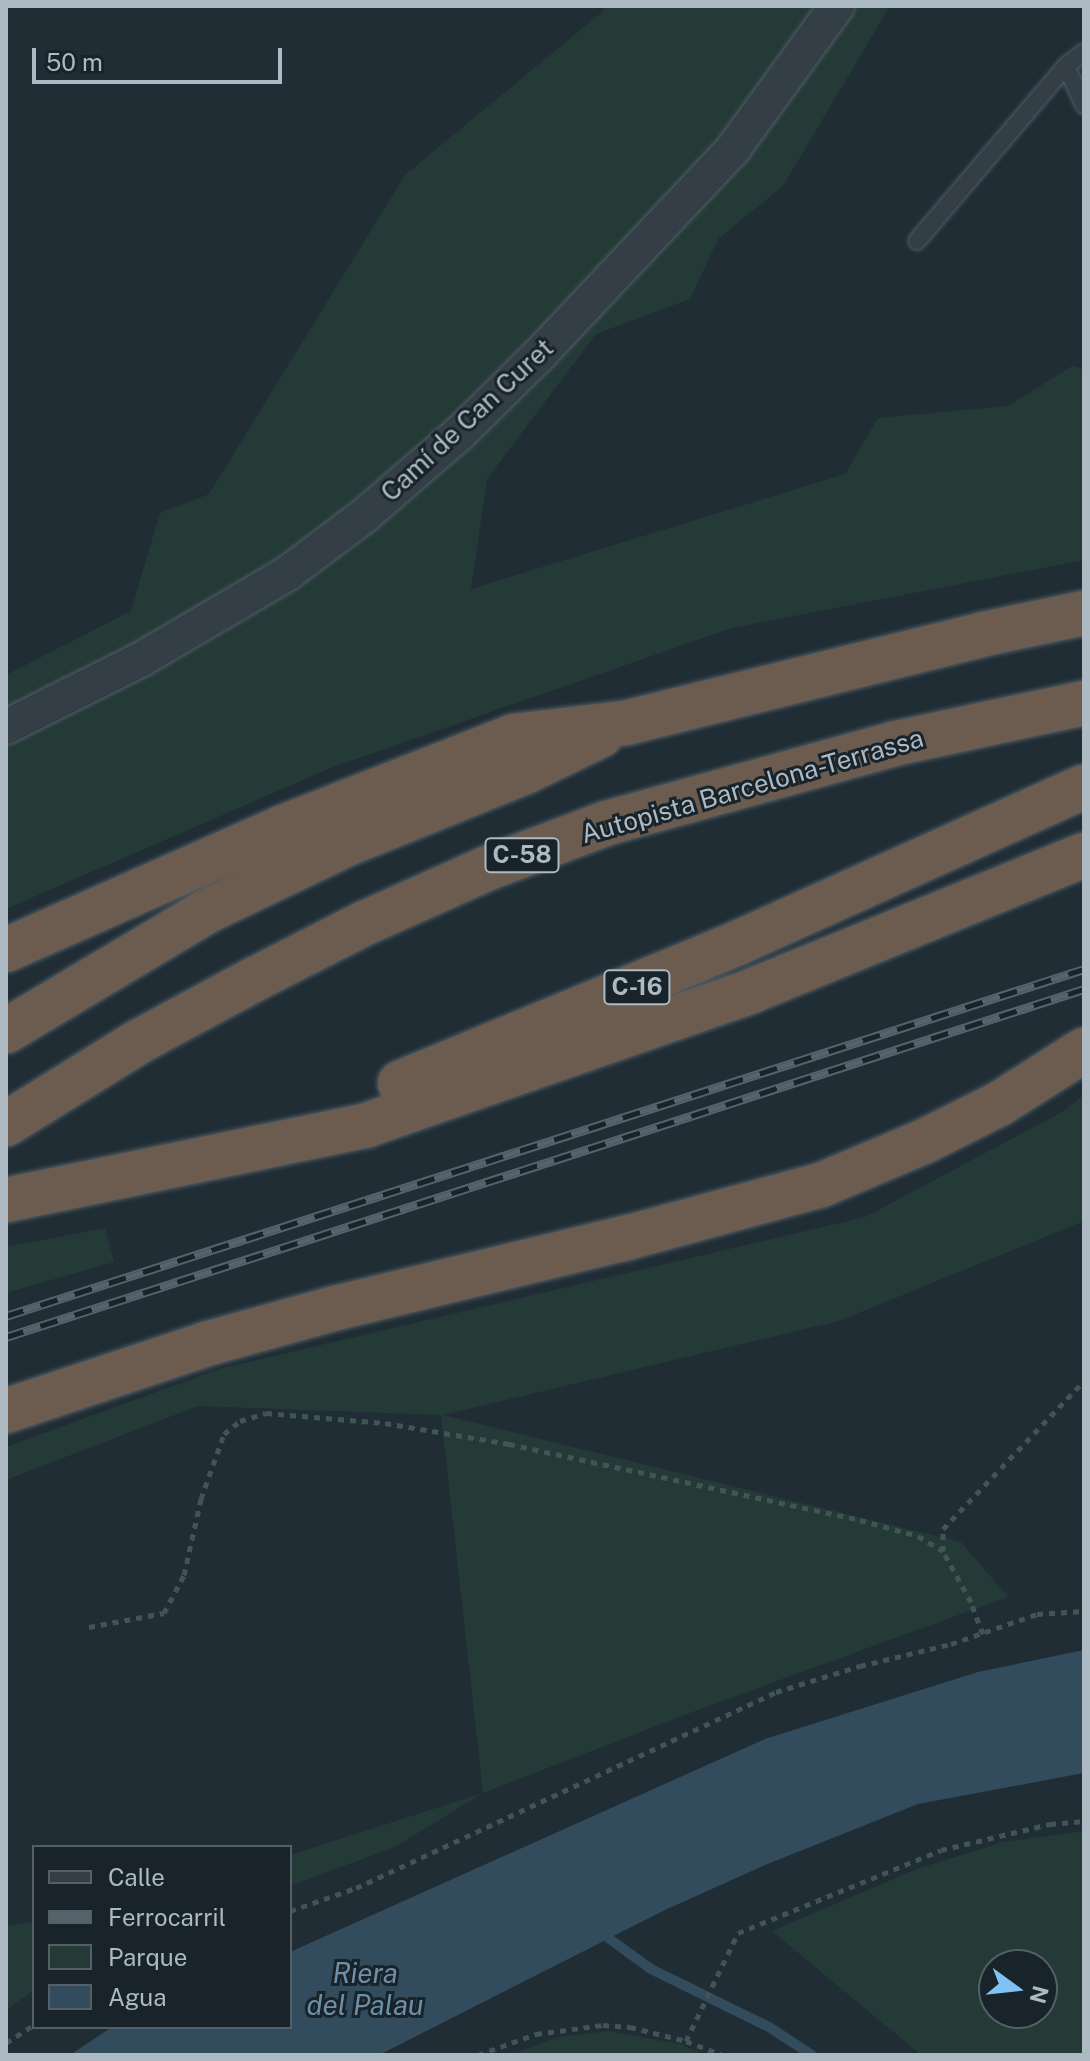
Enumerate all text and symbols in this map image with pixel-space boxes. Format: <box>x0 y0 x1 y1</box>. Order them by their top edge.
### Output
scale bar <box>36 32 286 82</box>
text: 50 m <box>46 48 103 76</box>
street label: Camí de Can Curet <box>374 332 560 508</box>
street label: Autopista Barcelona-Terrassa <box>577 722 927 850</box>
road number: C-58 <box>484 835 560 875</box>
road number: C-16 <box>603 967 671 1007</box>
legend <box>32 1845 292 2029</box>
text: Calle <box>108 1863 165 1891</box>
text: Ferrocarril <box>108 1903 226 1931</box>
text: Parque <box>108 1943 187 1971</box>
north arrow <box>978 1949 1058 2029</box>
water label: Riera del Palau <box>306 1956 424 2022</box>
text: Agua <box>108 1983 166 2011</box>
text: N <box>1024 1983 1054 2006</box>

